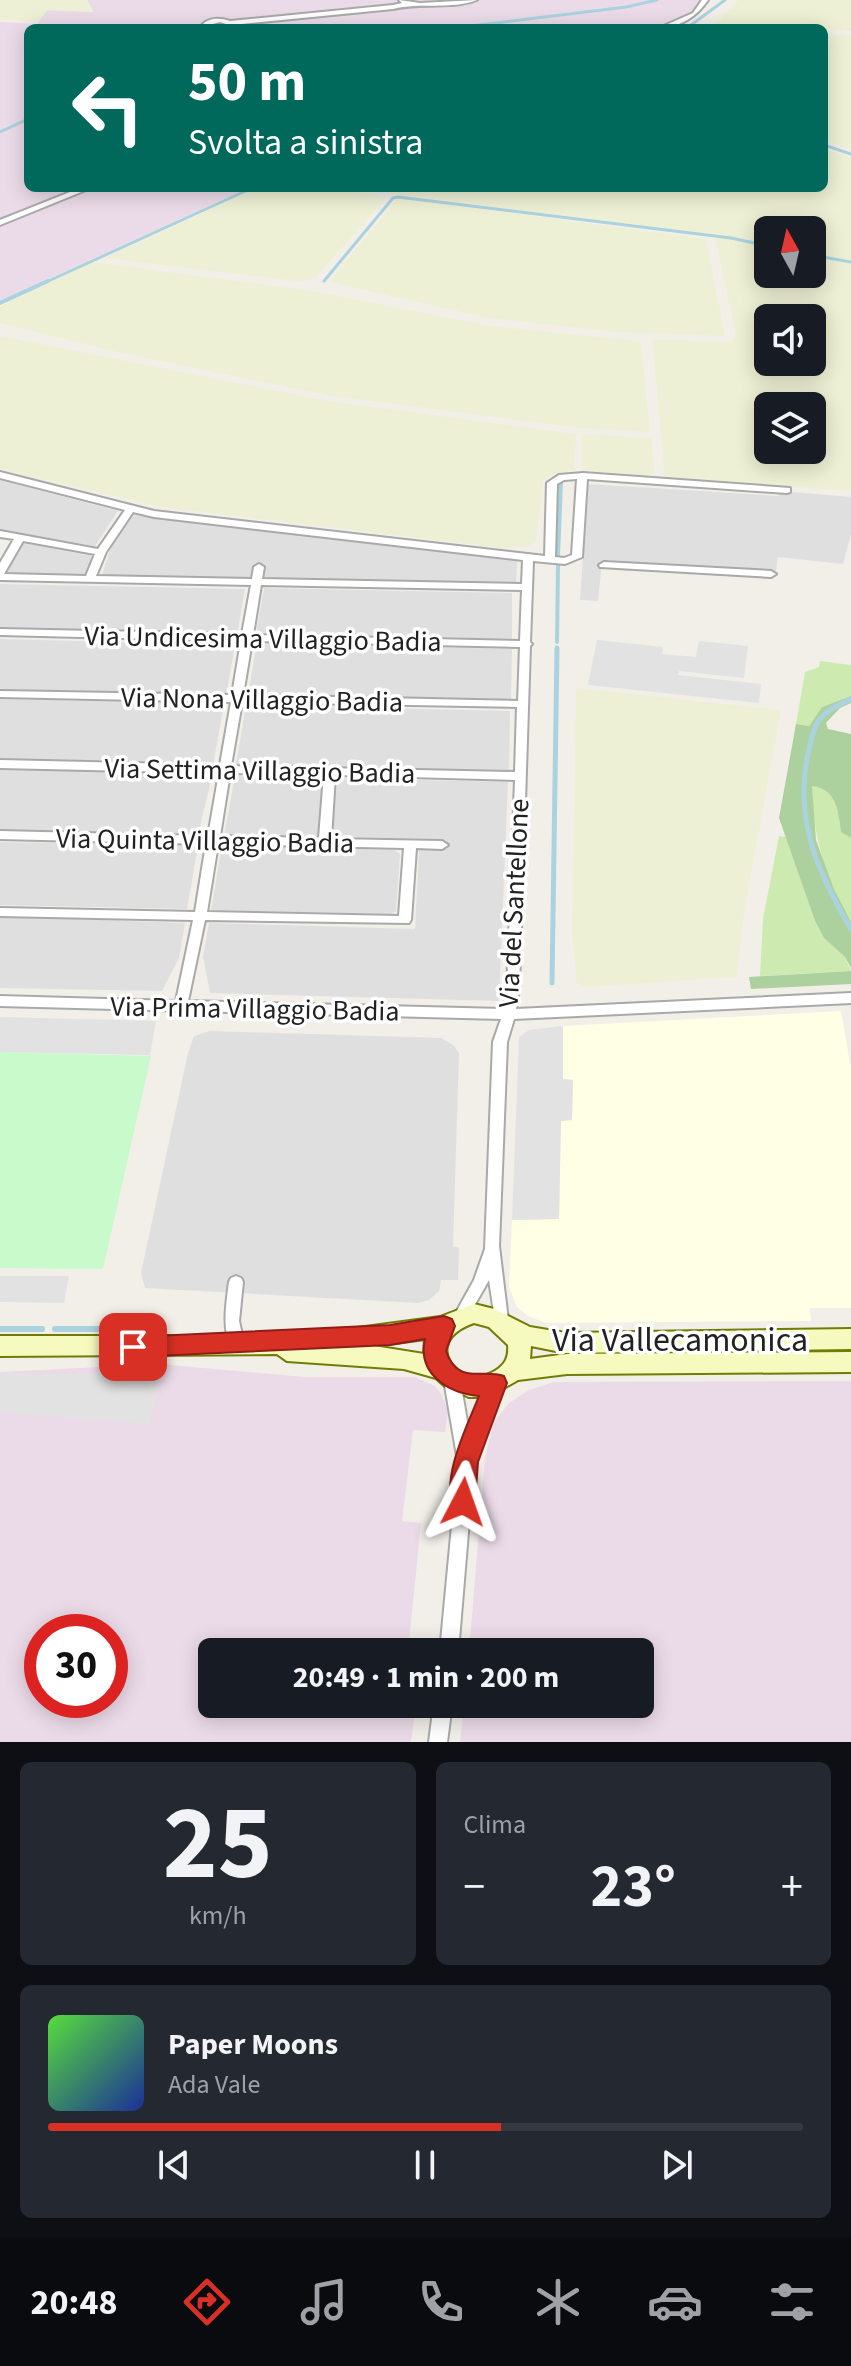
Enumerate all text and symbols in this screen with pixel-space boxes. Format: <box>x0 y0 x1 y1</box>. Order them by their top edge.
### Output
text: 50 m <box>188 43 306 122</box>
icon: left <box>56 56 160 160</box>
text: Svolta a sinistra <box>188 117 424 168</box>
north arrow <box>754 216 826 288</box>
map controls <box>754 216 826 464</box>
button: sound <box>754 304 826 376</box>
button: layers <box>754 392 826 464</box>
street label: Via Undicesima Villaggio Badia <box>84 616 442 662</box>
street label: Via Nona Villaggio Badia <box>121 678 403 722</box>
street label: Via Settima Villaggio Badia <box>104 748 416 794</box>
street label: Via del Santellone <box>489 798 539 1009</box>
street label: Via Quinta Villaggio Badia <box>55 818 354 864</box>
street label: Via Prima Villaggio Badia <box>110 986 400 1032</box>
pin <box>99 1313 167 1381</box>
street label: Via Vallecamonica <box>552 1316 808 1365</box>
icon: arrive <box>111 1325 155 1369</box>
position arrow <box>421 1460 505 1544</box>
speed limit sign: 30 <box>24 1614 128 1718</box>
text: 20:49 · 1 min · 200 m <box>293 1656 559 1699</box>
text: 25 <box>163 1771 273 1919</box>
text: Clima <box>464 1806 526 1843</box>
text: 23° <box>591 1845 676 1930</box>
text: − <box>464 1856 485 1919</box>
text: + <box>781 1856 803 1919</box>
text: km/h <box>189 1897 247 1934</box>
text: Paper Moons <box>168 2023 338 2066</box>
text: Ada Vale <box>168 2066 260 2103</box>
icon: previous <box>152 2143 196 2187</box>
icon: pause <box>403 2143 447 2187</box>
icon: next <box>655 2143 699 2187</box>
icon: directions <box>179 2274 235 2330</box>
icon: music <box>296 2274 352 2330</box>
icon: phone <box>413 2274 469 2330</box>
icon: climate <box>530 2274 586 2330</box>
icon: car <box>647 2274 703 2330</box>
icon: filters <box>764 2274 820 2330</box>
text: 20:48 <box>31 2277 117 2328</box>

